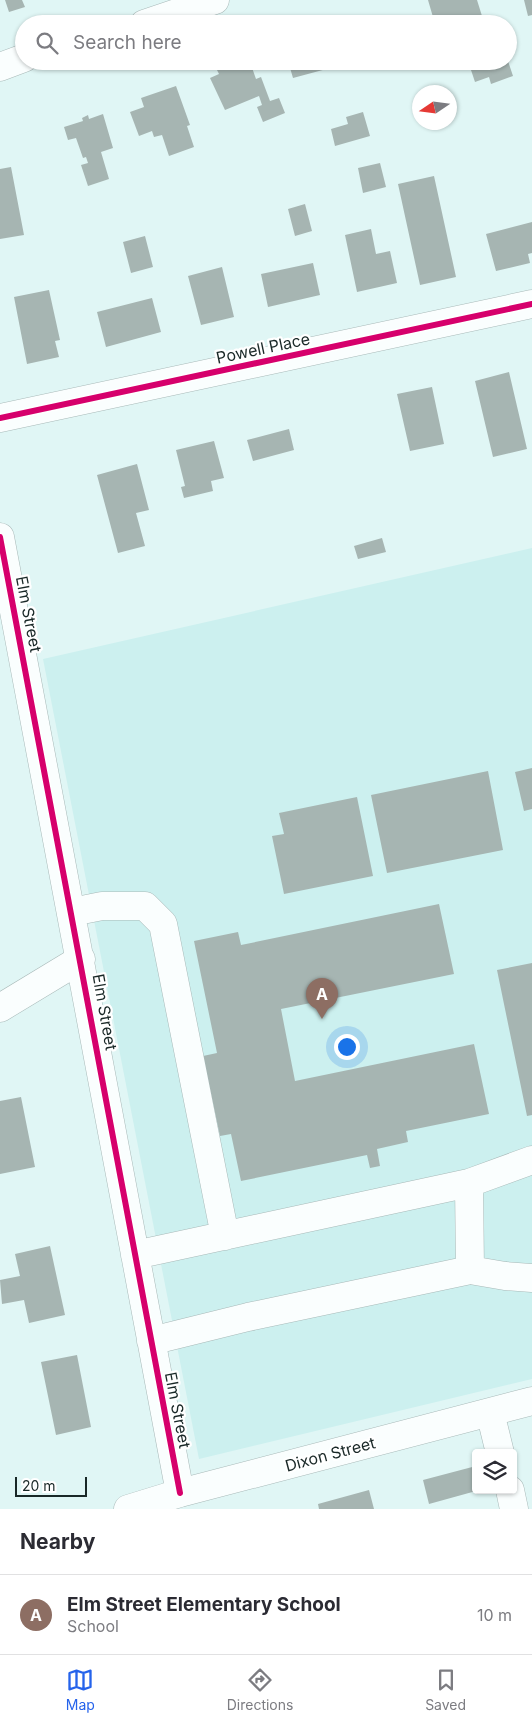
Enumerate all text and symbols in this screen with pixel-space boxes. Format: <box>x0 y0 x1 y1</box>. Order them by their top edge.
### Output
search box <box>15 15 517 70</box>
icon: search <box>33 29 61 57</box>
text: Search here <box>73 31 182 54</box>
north arrow <box>412 85 457 130</box>
street label: Powell Place <box>214 328 312 368</box>
street label: Elm Street <box>12 574 46 654</box>
street label: Elm Street <box>88 972 122 1052</box>
pin: A <box>306 978 338 1019</box>
your location <box>334 1034 360 1060</box>
street label: Elm Street <box>161 1370 195 1450</box>
street label: Dixon Street <box>283 1432 377 1476</box>
map controls <box>472 1449 517 1494</box>
button: layers <box>472 1449 517 1494</box>
scale bar <box>15 1474 88 1497</box>
text: 20 m <box>22 1477 56 1494</box>
text: Nearby <box>20 1529 95 1554</box>
text: Elm Street Elementary School <box>67 1593 341 1616</box>
text: A <box>30 1605 42 1625</box>
text: 10 m <box>477 1605 512 1625</box>
text: School <box>67 1616 119 1636</box>
tab: Map <box>66 1666 95 1713</box>
tab: Directions <box>227 1666 293 1713</box>
tab: Saved <box>425 1666 466 1713</box>

